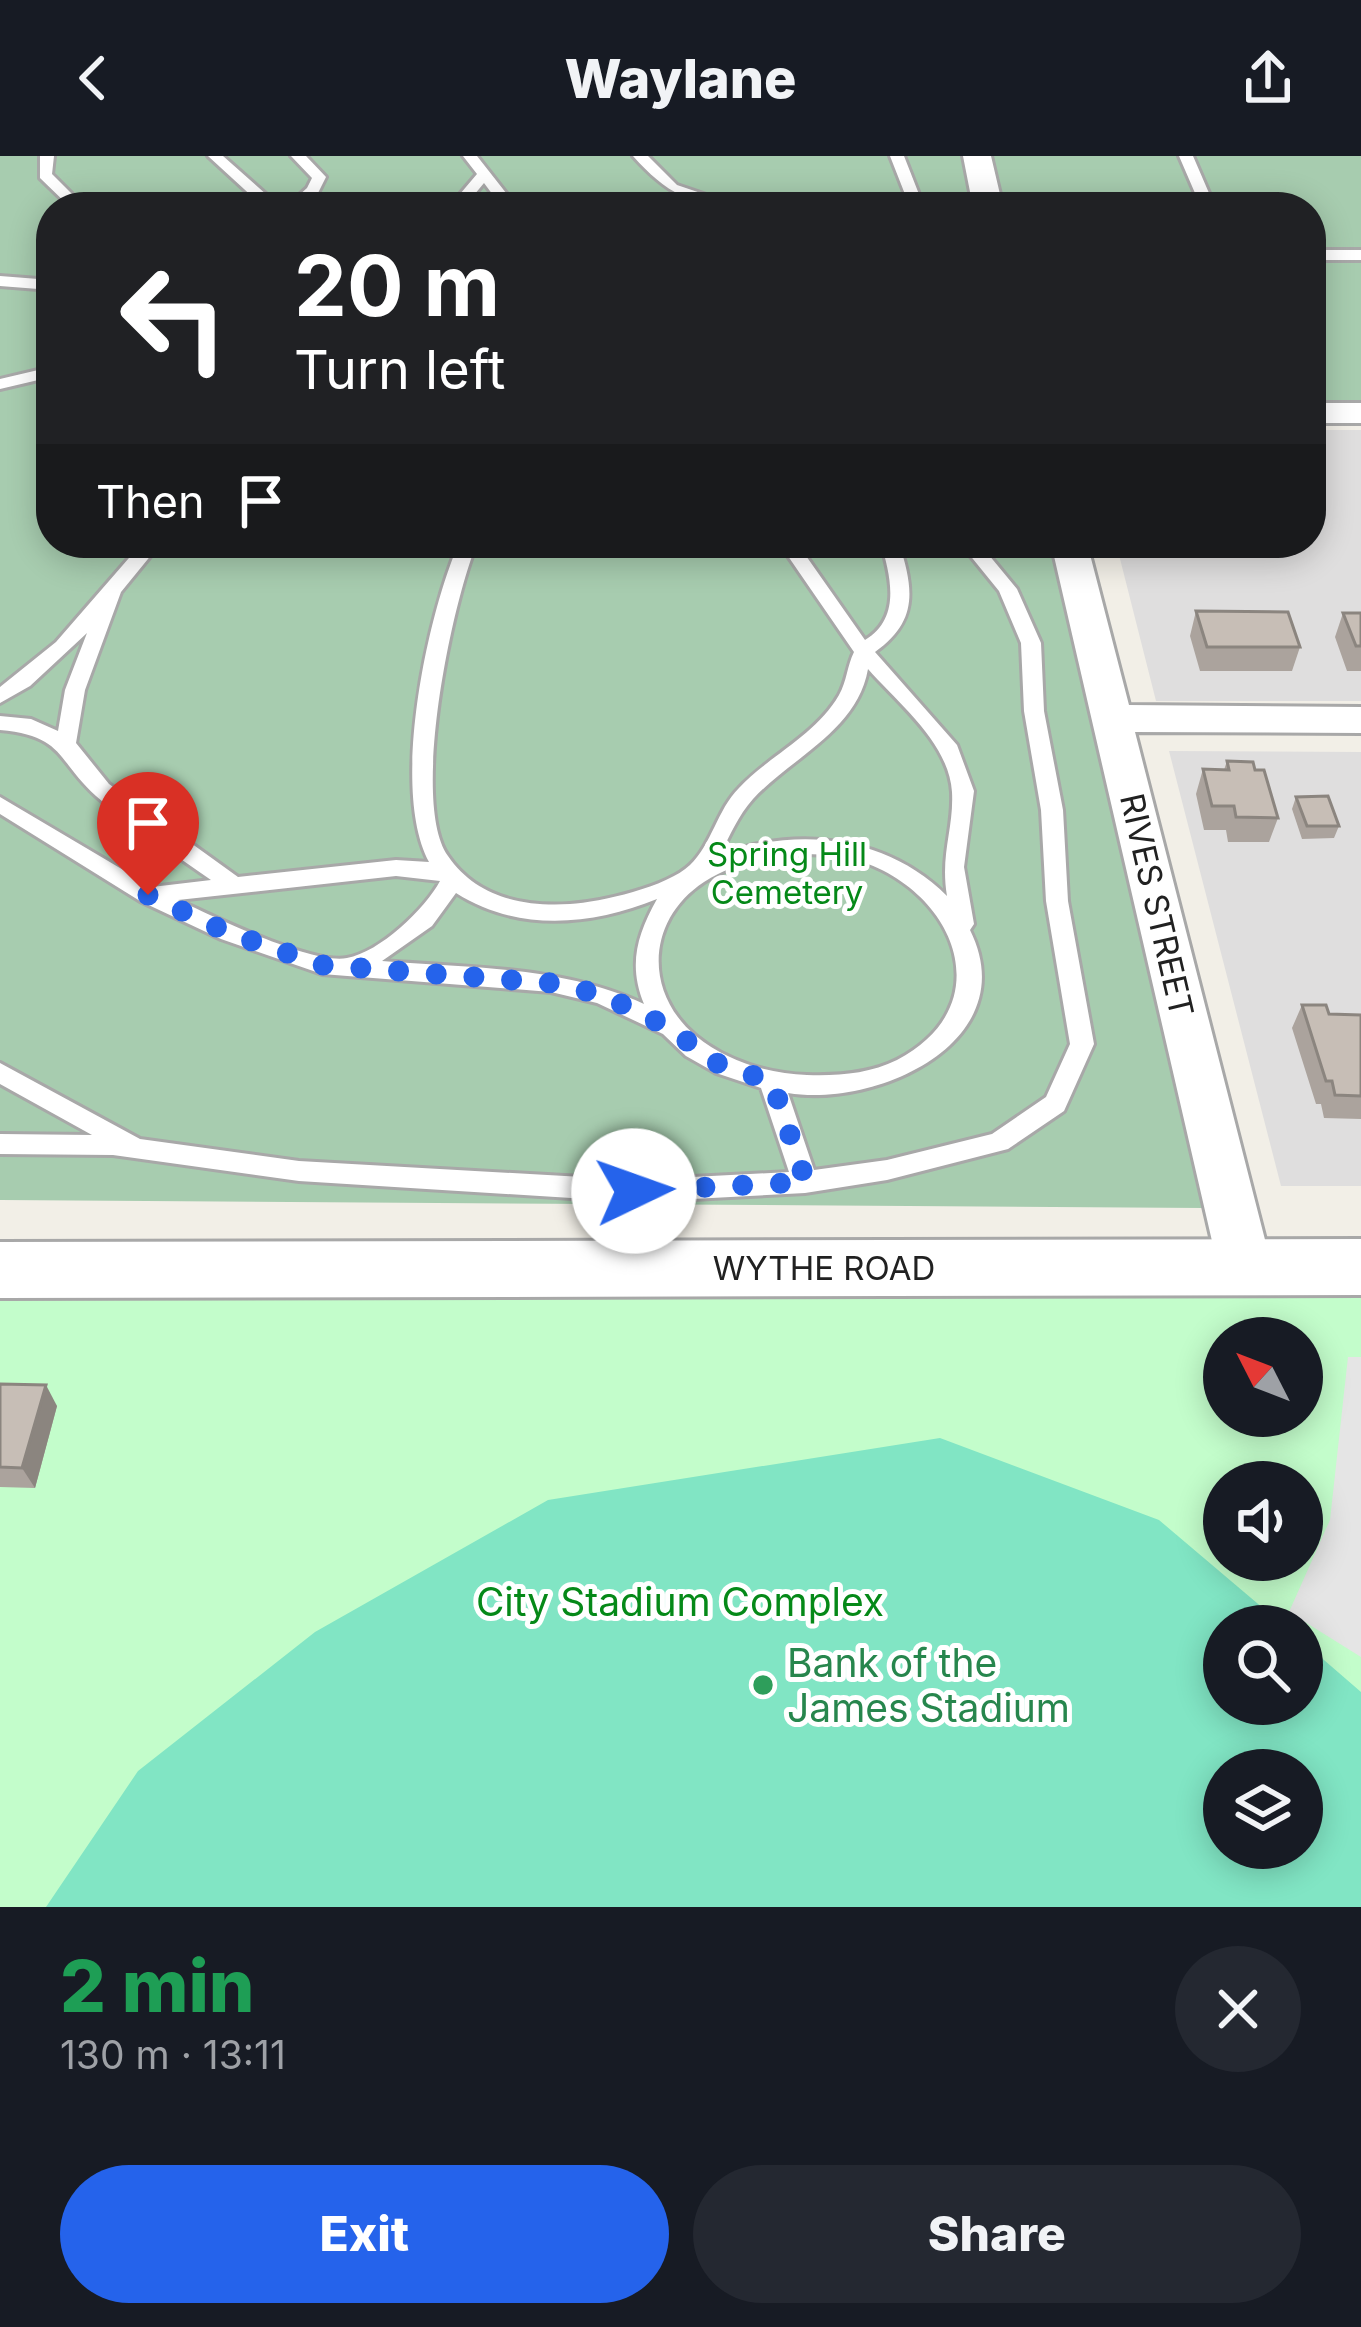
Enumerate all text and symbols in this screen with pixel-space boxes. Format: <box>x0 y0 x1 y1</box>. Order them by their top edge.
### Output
icon: back <box>60 45 126 111</box>
icon: share <box>1235 45 1301 111</box>
text: Waylane <box>565 46 796 111</box>
text: 20 m <box>294 235 500 336</box>
icon: left <box>96 240 252 396</box>
text: Turn left <box>294 337 505 402</box>
icon: arrive <box>228 468 294 534</box>
text: Then <box>96 474 204 529</box>
pin <box>97 772 199 895</box>
street label: RIVES STREET <box>1112 789 1202 1021</box>
icon: arrive <box>115 790 181 856</box>
park label: Spring Hill Cemetery <box>707 834 867 912</box>
position arrow <box>571 1128 697 1254</box>
street label: WYTHE ROAD <box>713 1248 935 1288</box>
north arrow <box>1203 1317 1323 1437</box>
map controls <box>1203 1317 1323 1869</box>
button: sound <box>1203 1461 1323 1581</box>
park label: City Stadium Complex <box>476 1578 884 1625</box>
button: search <box>1203 1605 1323 1725</box>
place label: Bank of the James Stadium <box>787 1639 1070 1731</box>
marker: Bank of the James Stadium <box>750 1672 776 1698</box>
button: layers <box>1203 1749 1323 1869</box>
text: 2 min <box>60 1942 255 2029</box>
button: close <box>1175 1946 1301 2072</box>
text: 130 m · 13:11 <box>60 2031 286 2078</box>
button: Exit <box>60 2165 669 2303</box>
button: Share <box>693 2165 1301 2303</box>

